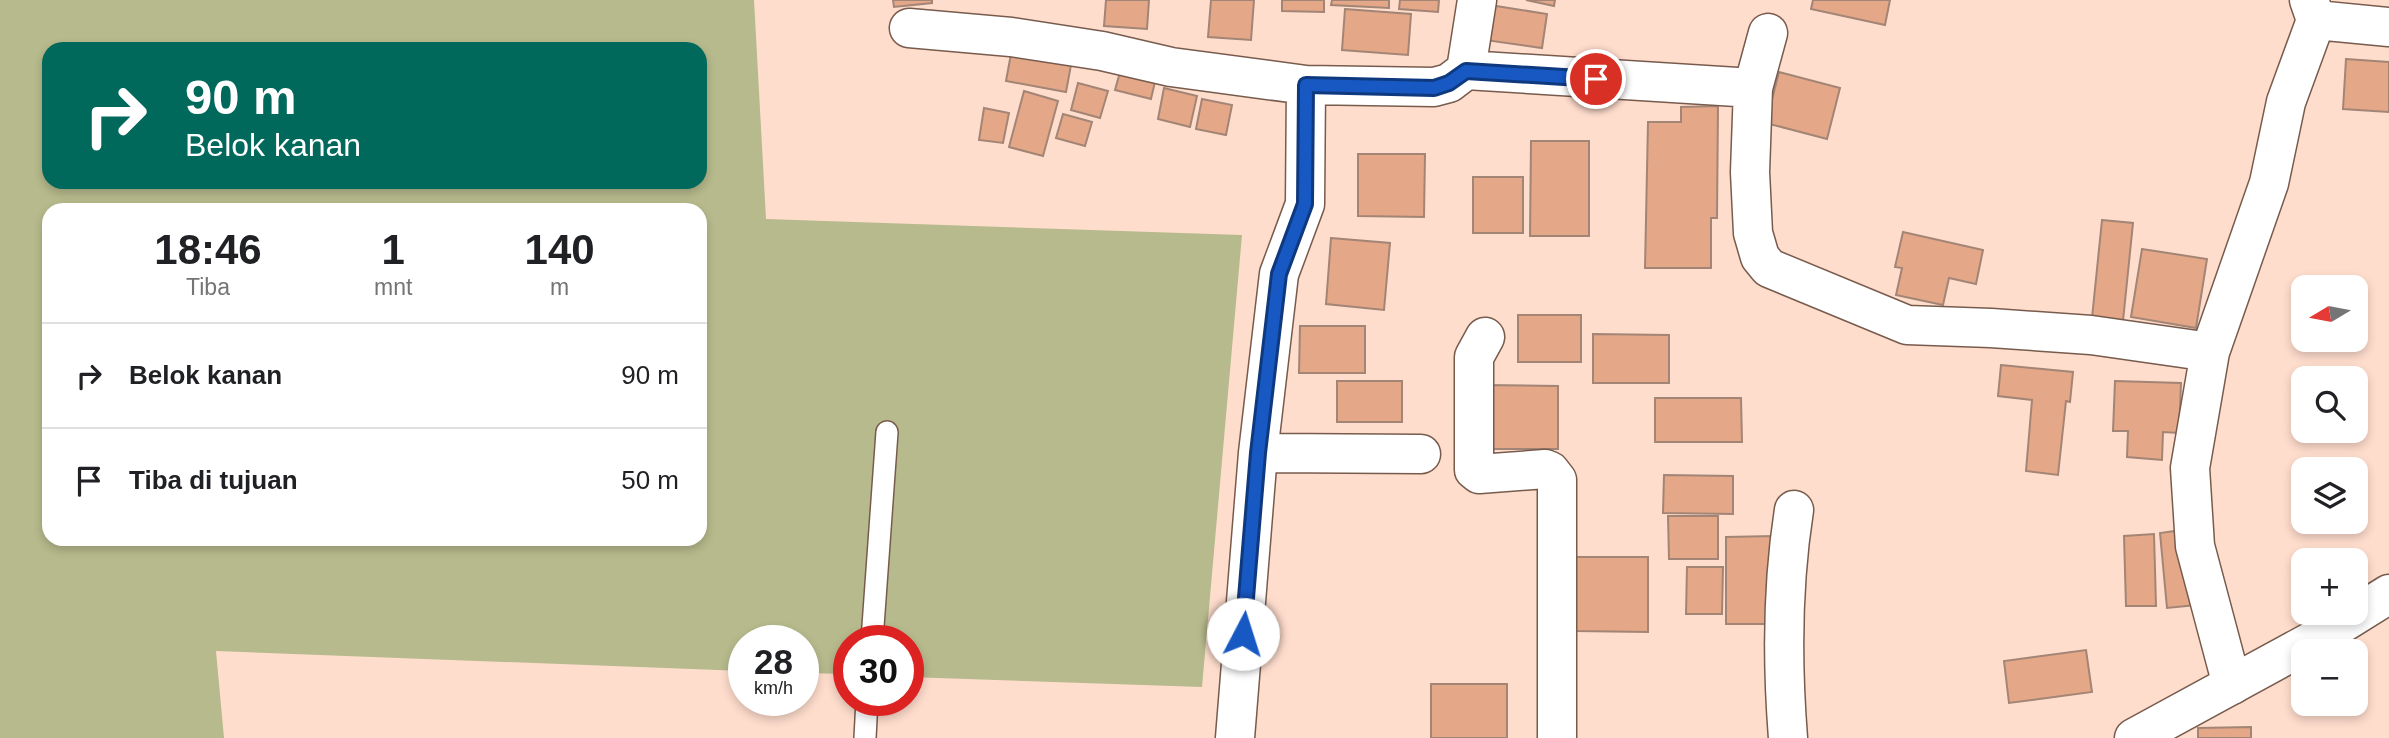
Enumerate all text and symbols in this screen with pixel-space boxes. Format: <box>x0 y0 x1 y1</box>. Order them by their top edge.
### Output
pin <box>1566 49 1626 109</box>
icon: arrive <box>1577 60 1615 98</box>
icon: right <box>70 70 161 161</box>
text: 90 m <box>185 70 297 124</box>
text: Belok kanan <box>185 127 361 163</box>
text: 18:46 <box>154 226 262 273</box>
text: 1 <box>381 226 405 273</box>
text: 140 <box>525 226 595 273</box>
text: Tiba <box>186 274 230 300</box>
text: mnt <box>374 274 412 300</box>
text: m <box>550 274 569 300</box>
north arrow <box>2291 275 2368 352</box>
map controls <box>2291 275 2368 716</box>
icon: right <box>70 357 108 395</box>
text: Belok kanan <box>129 360 282 390</box>
text: 90 m <box>621 360 679 390</box>
button: search <box>2291 366 2368 443</box>
button: layers <box>2291 457 2368 534</box>
icon: arrive <box>70 462 108 500</box>
text: Tiba di tujuan <box>129 465 298 495</box>
text: 50 m <box>621 465 679 495</box>
button: + <box>2291 548 2368 625</box>
position arrow <box>1206 597 1280 671</box>
speed limit sign: 30 <box>833 625 924 716</box>
button: − <box>2291 639 2368 716</box>
text: 28 <box>754 642 793 681</box>
text: km/h <box>754 678 793 698</box>

